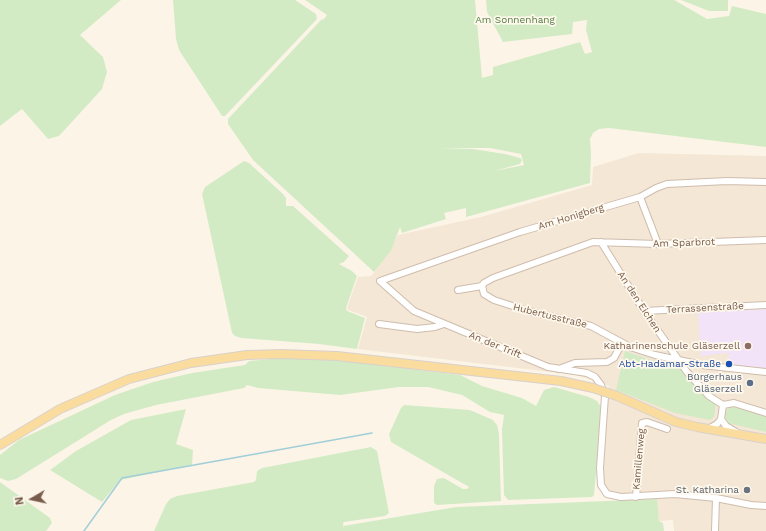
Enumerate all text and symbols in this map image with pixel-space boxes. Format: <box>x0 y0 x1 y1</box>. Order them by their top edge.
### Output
park label: Am Sonnenhang <box>475 14 555 26</box>
street label: Am Honigberg <box>537 201 605 233</box>
street label: Am Sparbrot <box>653 236 715 250</box>
street label: An den Eichen <box>615 269 663 335</box>
street label: Terrassenstraße <box>666 300 744 316</box>
street label: Hubertusstraße <box>512 301 588 331</box>
street label: An der Trift <box>467 329 523 361</box>
place label: Katharinenschule Gläserzell <box>603 340 740 352</box>
marker: Katharinenschule Gläserzell <box>743 341 753 351</box>
place label: Abt-Hadamar-Straße <box>619 358 721 370</box>
marker: Abt-Hadamar-Straße <box>724 359 734 369</box>
place label: Bürgerhaus Gläserzell <box>687 371 742 394</box>
marker: Bürgerhaus Gläserzell <box>745 378 755 388</box>
street label: Kamillenweg <box>630 428 648 490</box>
north arrow <box>12 479 52 519</box>
place label: St. Katharina <box>676 484 739 496</box>
marker: St. Katharina <box>742 485 752 495</box>
text: N <box>13 496 27 506</box>

